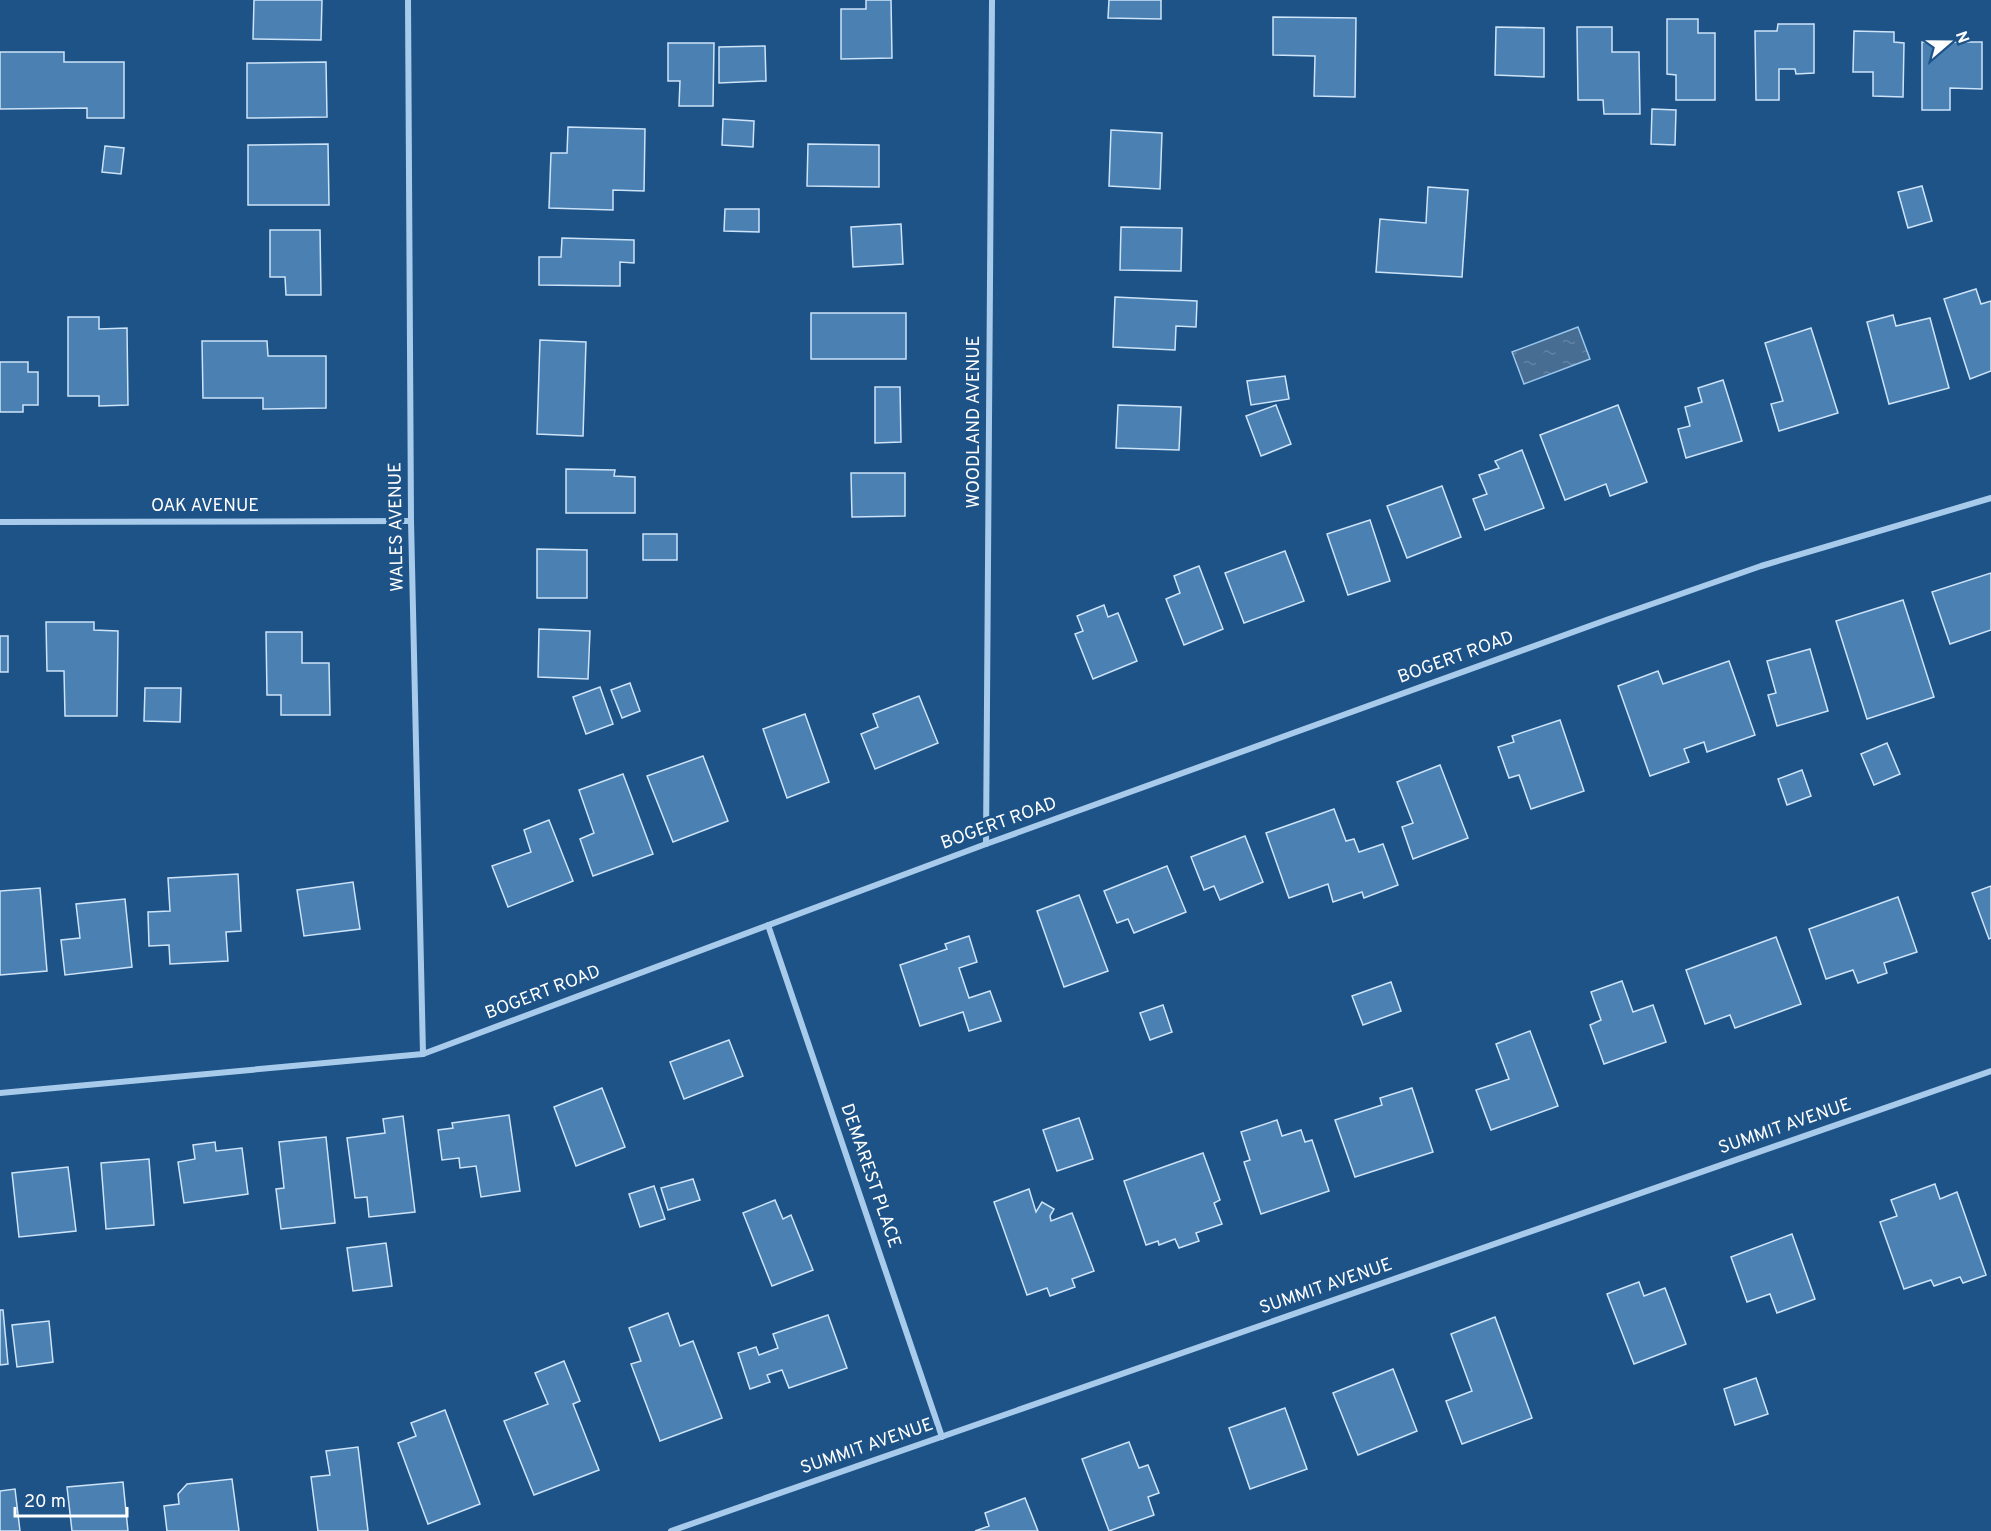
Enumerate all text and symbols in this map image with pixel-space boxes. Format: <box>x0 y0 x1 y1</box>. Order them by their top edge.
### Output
north arrow <box>1919 12 1979 72</box>
text: N <box>1950 29 1973 46</box>
street label: WOODLAND AVENUE <box>963 336 986 508</box>
street label: WALES AVENUE <box>384 462 410 592</box>
street label: OAK AVENUE <box>151 495 259 518</box>
street label: BOGERT ROAD <box>1395 626 1517 690</box>
street label: BOGERT ROAD <box>938 792 1060 856</box>
street label: BOGERT ROAD <box>482 960 604 1026</box>
street label: SUMMIT AVENUE <box>1716 1094 1854 1160</box>
street label: DEMAREST PLACE <box>835 1101 905 1251</box>
street label: SUMMIT AVENUE <box>1257 1254 1395 1320</box>
street label: SUMMIT AVENUE <box>798 1414 936 1480</box>
scale bar <box>15 1480 128 1518</box>
text: 20 m <box>24 1491 66 1514</box>

